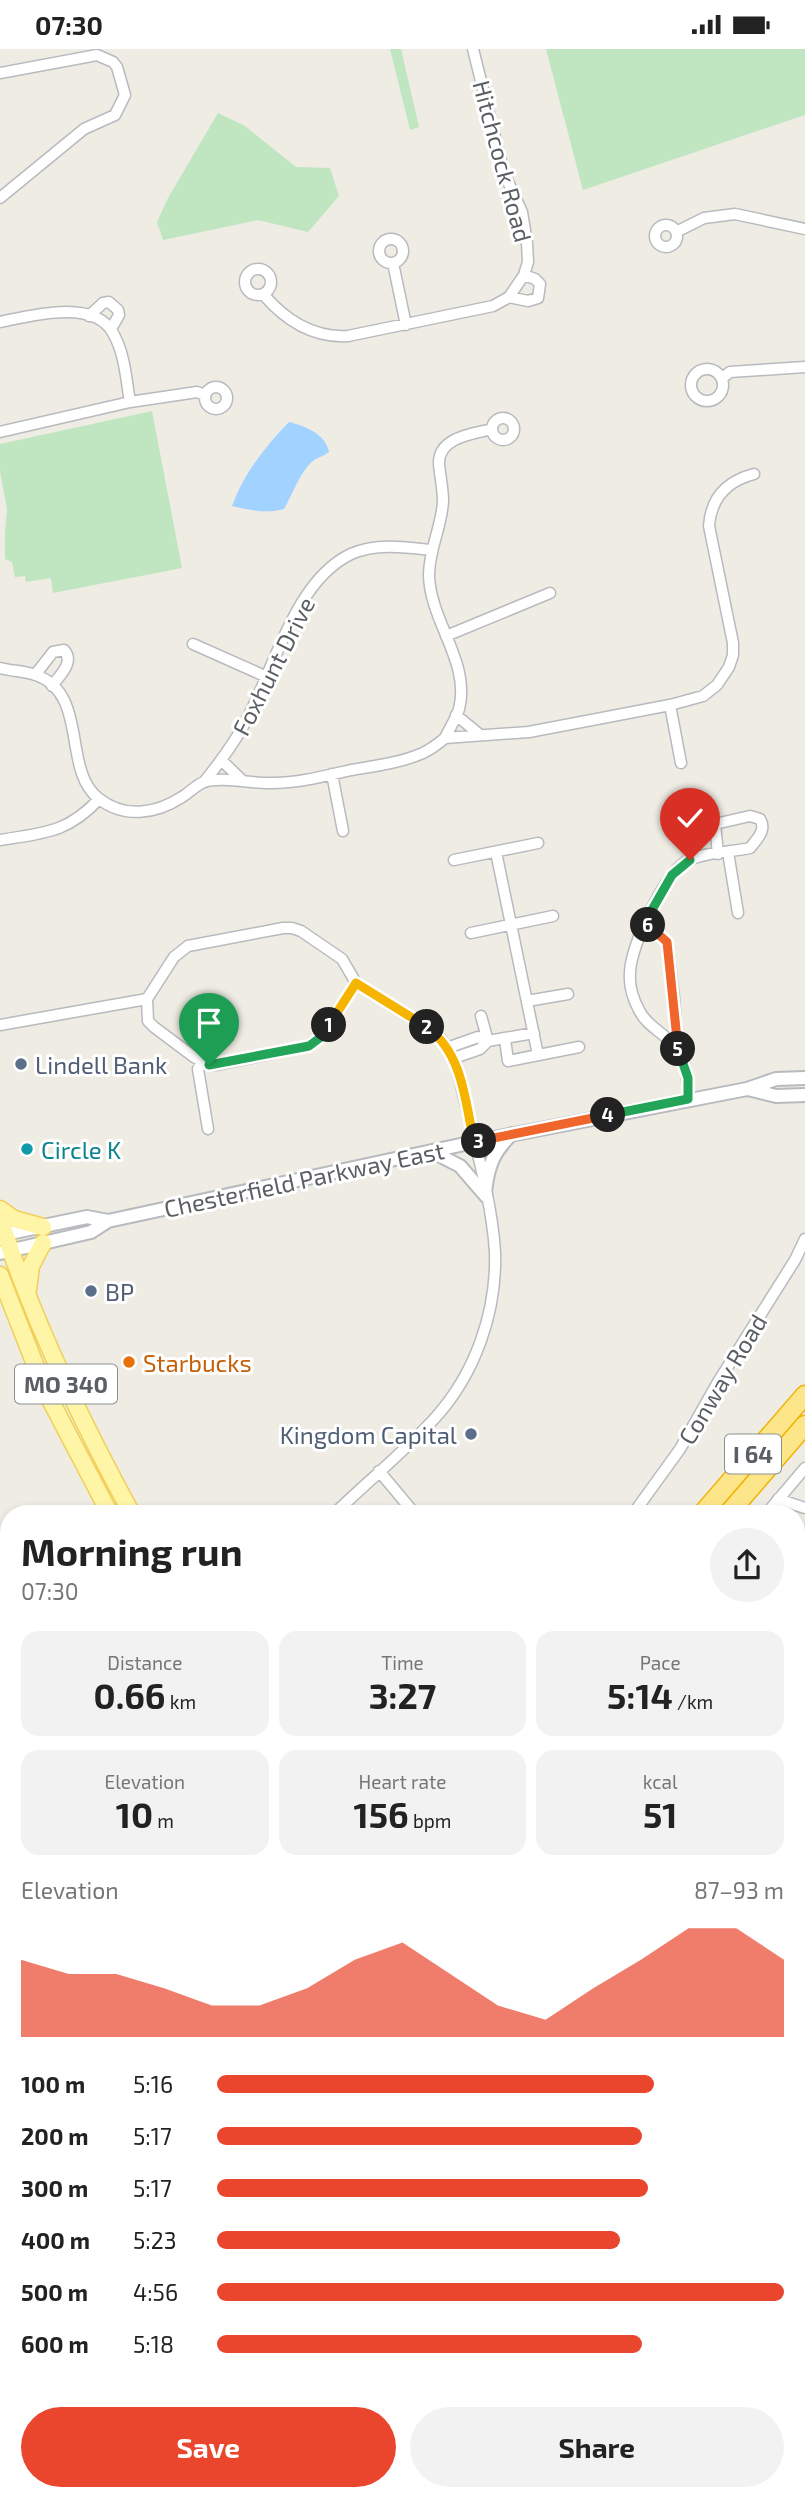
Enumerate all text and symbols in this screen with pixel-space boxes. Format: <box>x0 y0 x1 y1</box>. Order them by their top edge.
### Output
text: 07:30 <box>35 9 103 40</box>
street label: Hitchcock Road <box>467 77 539 245</box>
street label: Foxhunt Drive <box>226 592 320 740</box>
pin <box>660 788 720 860</box>
icon: check <box>671 799 709 837</box>
pin: 6 <box>630 907 666 943</box>
text: 6 <box>642 913 653 936</box>
pin <box>179 993 239 1065</box>
icon: arrive <box>190 1004 228 1042</box>
pin: 1 <box>312 1007 346 1042</box>
pin: 2 <box>410 1009 444 1045</box>
text: 1 <box>324 1013 333 1036</box>
text: 2 <box>421 1015 432 1038</box>
pin: 5 <box>660 1031 696 1067</box>
text: 5 <box>672 1037 683 1060</box>
place label: Lindell Bank <box>35 1050 167 1079</box>
marker: Lindell Bank <box>13 1056 29 1072</box>
pin: 4 <box>590 1097 626 1133</box>
text: 4 <box>601 1103 614 1126</box>
pin: 3 <box>462 1123 496 1159</box>
text: 3 <box>473 1129 484 1152</box>
place label: Circle K <box>41 1135 121 1164</box>
street label: Chesterfield Parkway East <box>161 1135 447 1223</box>
marker: Circle K <box>19 1141 35 1157</box>
place label: BP <box>105 1277 134 1306</box>
marker: BP <box>83 1283 99 1299</box>
street label: Conway Road <box>672 1309 772 1449</box>
place label: Starbucks <box>143 1348 252 1377</box>
marker: Starbucks <box>121 1354 137 1370</box>
road number: MO 340 <box>15 1365 117 1403</box>
place label: Kingdom Capital <box>280 1420 457 1449</box>
marker: Kingdom Capital <box>463 1426 479 1442</box>
road number: I 64 <box>725 1435 781 1473</box>
text: Morning run <box>21 1528 242 1574</box>
button: share <box>710 1528 784 1602</box>
text: 07:30 <box>21 1577 79 1605</box>
text: Distance <box>107 1651 182 1674</box>
text: Time <box>381 1651 424 1674</box>
text: Pace <box>640 1651 681 1674</box>
text: 0.66 <box>94 1674 166 1716</box>
text: 3:27 <box>369 1674 436 1716</box>
text: 5:14 <box>607 1674 673 1716</box>
text: km <box>166 1690 196 1713</box>
text: /km <box>673 1690 713 1713</box>
text: Elevation <box>105 1770 185 1793</box>
text: Heart rate <box>359 1770 446 1793</box>
text: kcal <box>643 1770 678 1793</box>
text: 10 <box>116 1793 153 1835</box>
text: 156 <box>354 1793 409 1835</box>
text: 51 <box>643 1793 677 1835</box>
text: m <box>153 1809 174 1832</box>
text: bpm <box>409 1809 451 1832</box>
text: Elevation <box>21 1876 119 1904</box>
text: 87–93 m <box>694 1876 784 1904</box>
text: 100 m <box>21 2070 85 2098</box>
text: 5:16 <box>133 2070 173 2098</box>
text: 200 m <box>21 2122 89 2150</box>
text: 5:17 <box>133 2122 172 2150</box>
text: 300 m <box>21 2174 88 2202</box>
text: 5:17 <box>133 2174 172 2202</box>
text: 400 m <box>21 2226 90 2254</box>
text: 5:23 <box>133 2226 176 2254</box>
text: 500 m <box>21 2278 88 2306</box>
text: 4:56 <box>133 2278 178 2306</box>
text: 600 m <box>21 2330 89 2358</box>
text: 5:18 <box>133 2330 174 2358</box>
button: Save <box>21 2407 396 2487</box>
button: Share <box>410 2407 784 2487</box>

